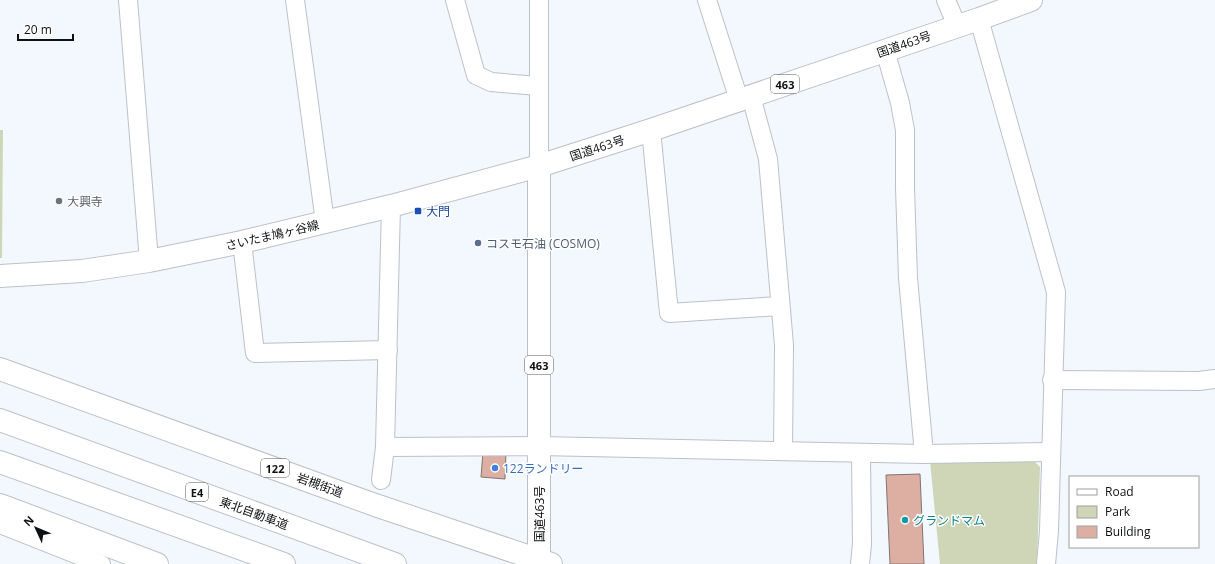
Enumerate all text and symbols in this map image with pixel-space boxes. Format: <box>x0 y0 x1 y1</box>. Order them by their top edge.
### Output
scale bar <box>18 16 73 42</box>
text: 20 m <box>24 21 52 38</box>
street label: 国道463号 <box>874 27 934 61</box>
road number: 463 <box>771 75 799 93</box>
street label: 国道463号 <box>567 131 627 165</box>
place label: 大興寺 <box>67 193 103 210</box>
marker: 大興寺 <box>54 196 64 206</box>
place label: 大門 <box>426 203 450 220</box>
marker: 大門 <box>413 206 423 216</box>
street label: さいたま鳩ヶ谷線 <box>223 216 321 254</box>
place label: コスモ石油 (COSMO) <box>486 235 600 252</box>
marker: コスモ石油 (COSMO) <box>473 238 483 248</box>
road number: 463 <box>525 356 553 374</box>
road number: 122 <box>261 459 289 477</box>
place label: 122ランドリー <box>503 460 584 477</box>
marker: 122ランドリー <box>490 463 500 473</box>
street label: 岩槻街道 <box>295 469 345 501</box>
legend <box>1069 476 1199 548</box>
road number: E4 <box>186 483 208 501</box>
text: Road <box>1105 483 1134 500</box>
street label: 国道463号 <box>531 486 548 542</box>
street label: 東北自動車道 <box>217 493 291 533</box>
text: Park <box>1105 503 1131 520</box>
north arrow <box>16 508 56 548</box>
text: N <box>20 512 37 529</box>
place label: グランドマム <box>913 512 985 529</box>
marker: グランドマム <box>900 515 910 525</box>
text: Building <box>1105 523 1151 540</box>

